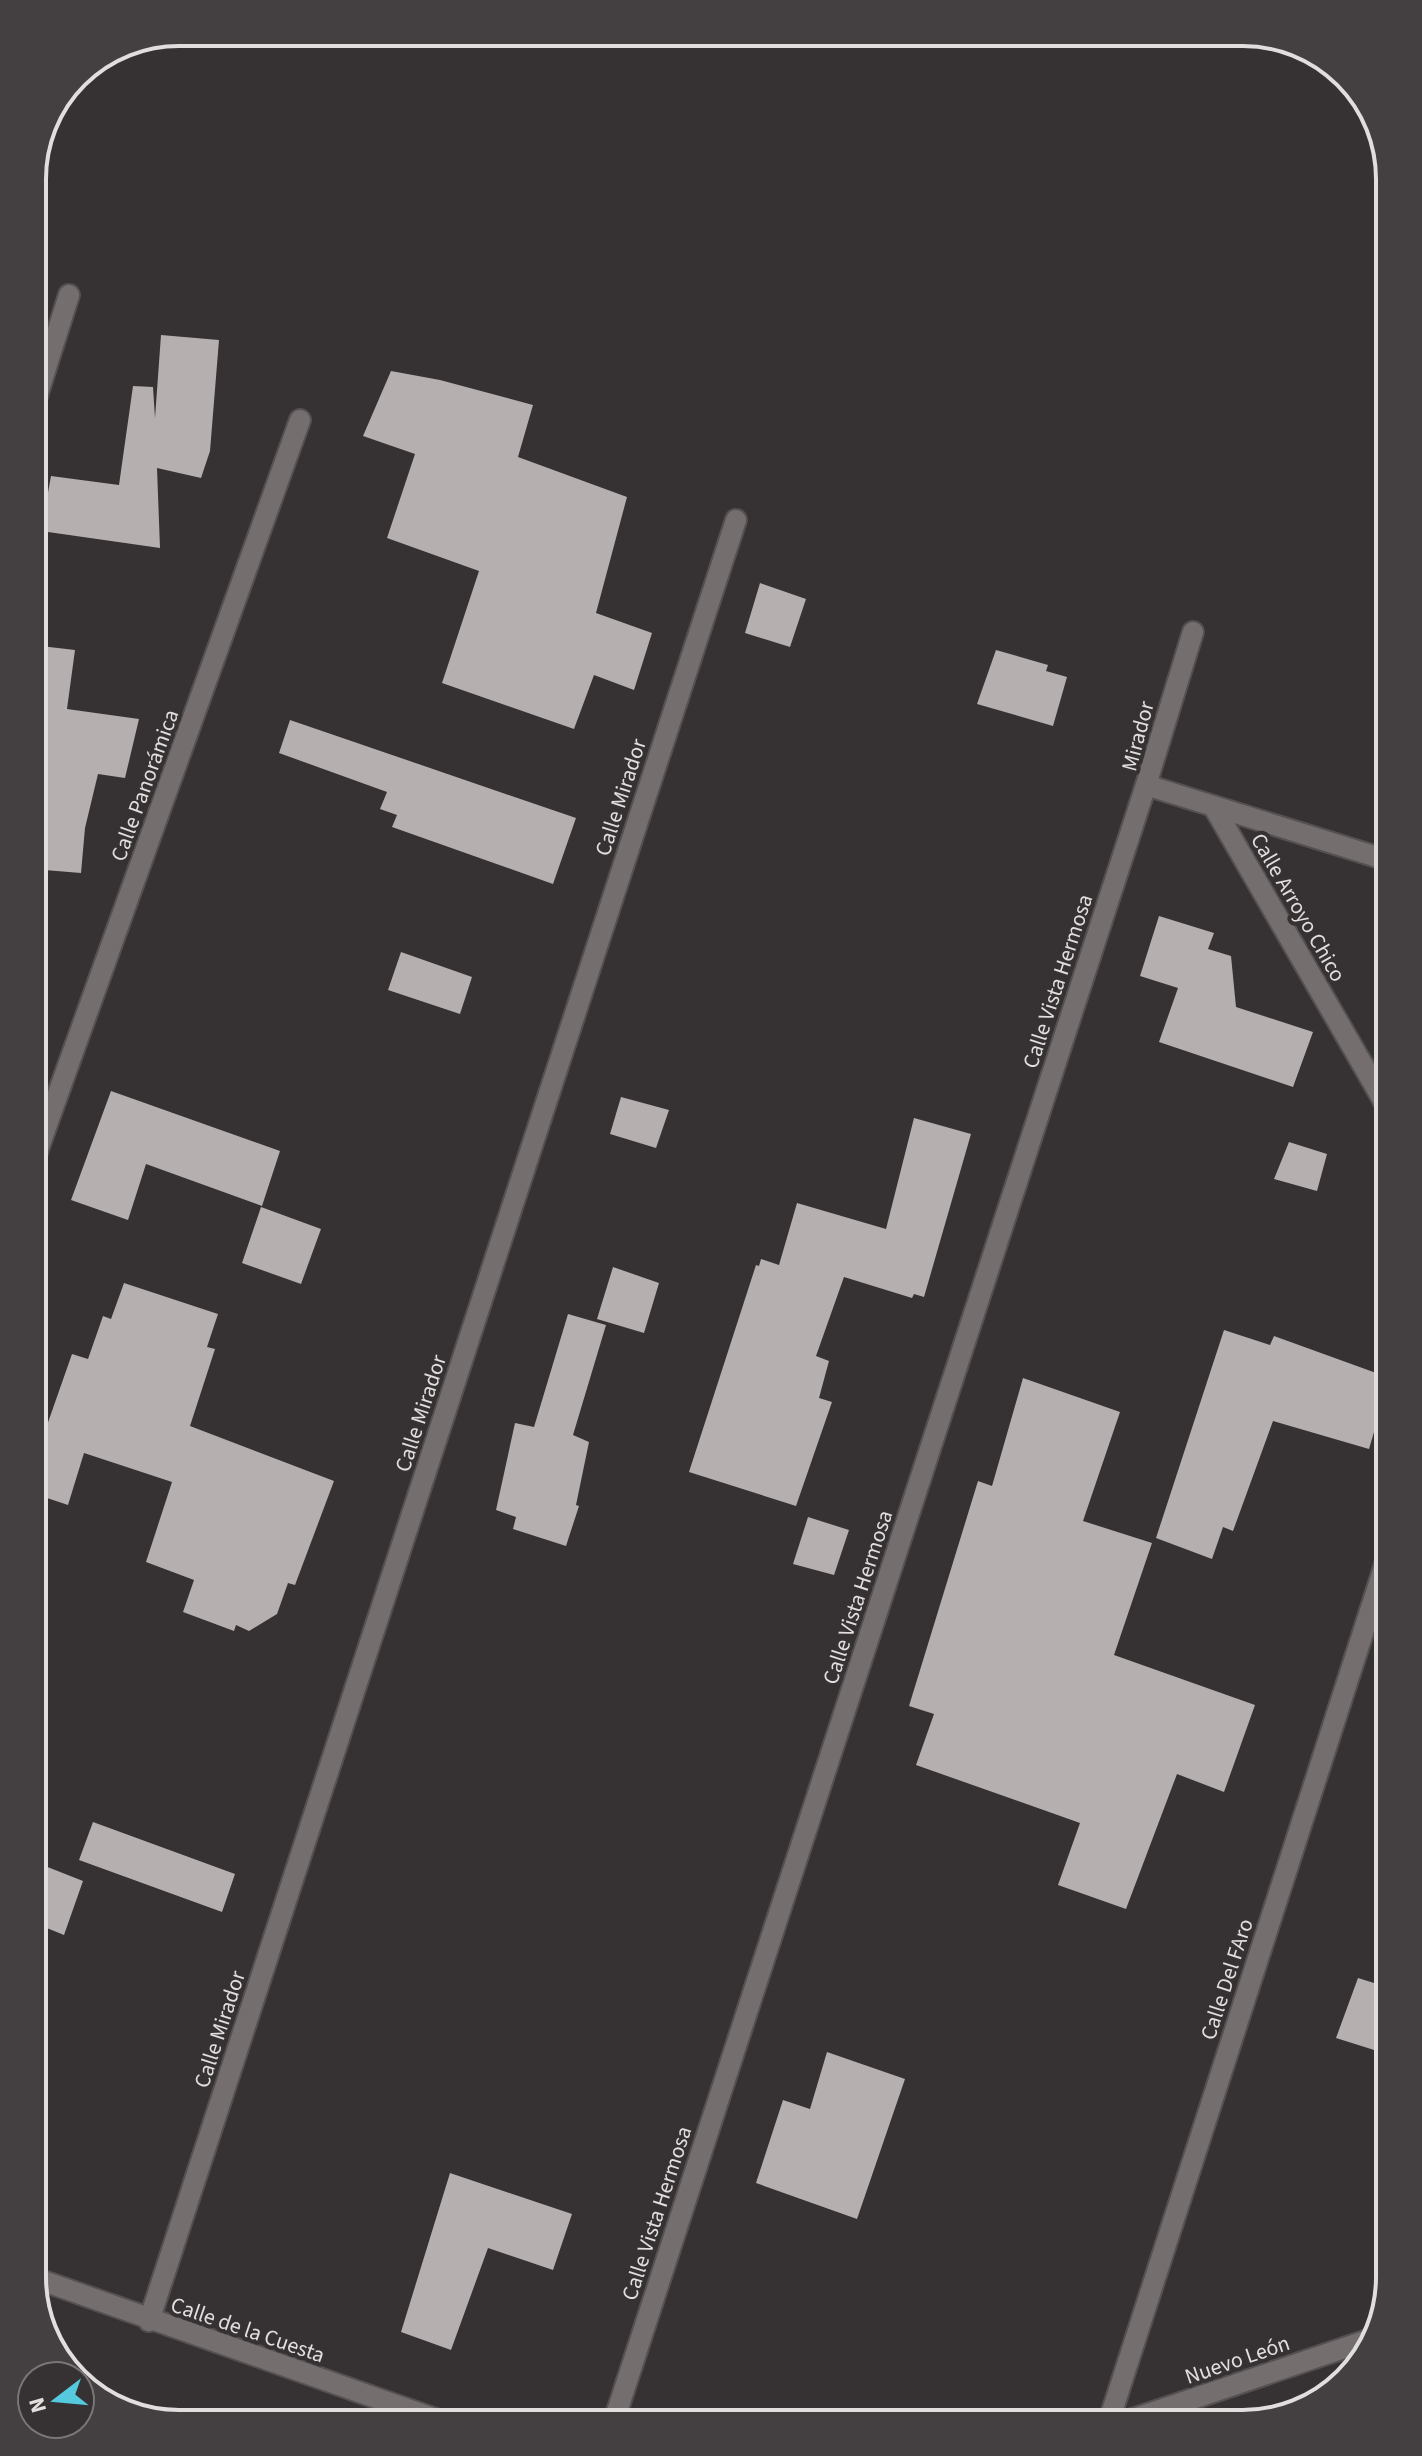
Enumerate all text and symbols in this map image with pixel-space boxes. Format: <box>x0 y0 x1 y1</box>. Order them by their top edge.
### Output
street label: Mirador <box>1113 697 1163 775</box>
street label: Calle Panorámica <box>103 705 187 866</box>
street label: Calle Mirador <box>587 734 655 860</box>
street label: Calle Arroyo Chico <box>1243 827 1354 988</box>
street label: Calle Vista Hermosa <box>1015 890 1101 1073</box>
street label: Calle Mirador <box>387 1350 455 1476</box>
street label: Calle Vista Hermosa <box>815 1506 901 1689</box>
street label: Calle Del FAro <box>1192 1914 1262 2044</box>
street label: Calle Mirador <box>186 1966 254 2092</box>
street label: Calle Vista Hermosa <box>614 2122 700 2305</box>
street label: Calle de la Cuesta <box>166 2289 329 2371</box>
street label: Nuevo León <box>1181 2327 1294 2393</box>
north arrow <box>16 2360 96 2440</box>
text: N <box>20 2394 55 2417</box>

